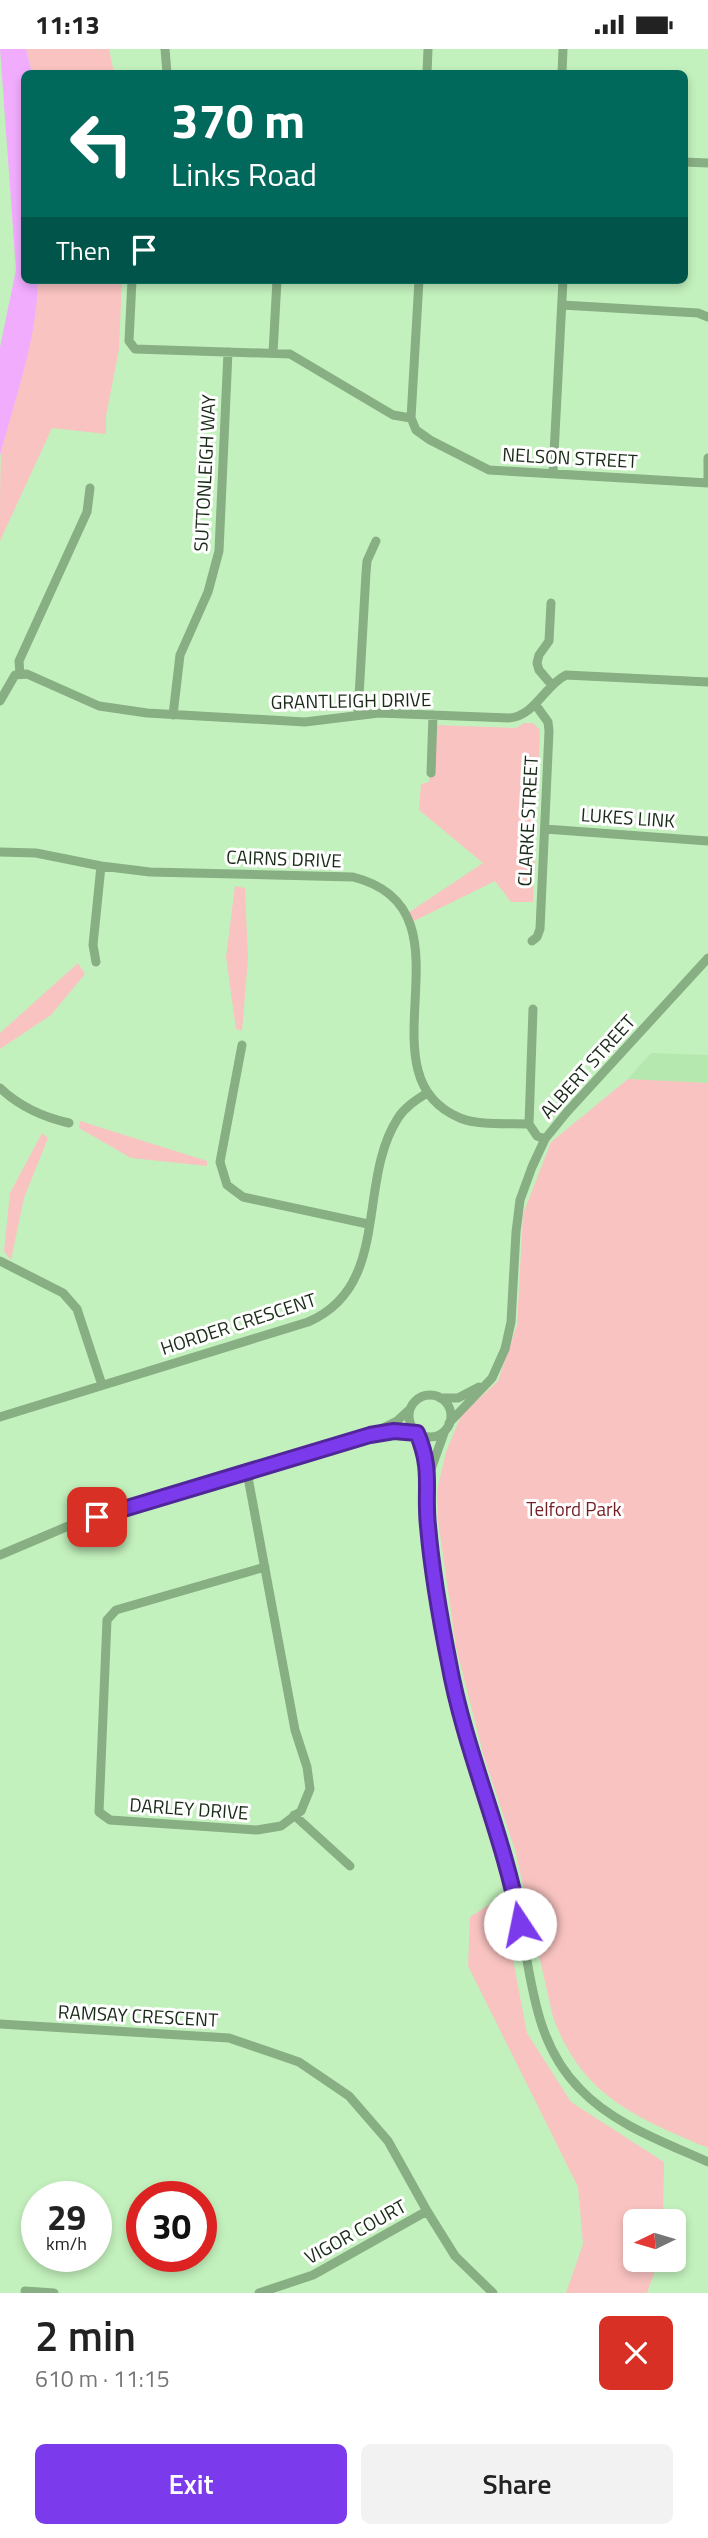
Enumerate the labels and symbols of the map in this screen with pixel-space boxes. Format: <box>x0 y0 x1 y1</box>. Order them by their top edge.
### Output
street label: SUTTONLEIGH WAY <box>185 393 223 552</box>
street label: NELSON STREET <box>502 439 638 475</box>
street label: GRANTLEIGH DRIVE <box>270 684 432 716</box>
street label: CLARKE STREET <box>509 755 545 887</box>
street label: LUKES LINK <box>580 799 676 835</box>
street label: CAIRNS DRIVE <box>226 841 342 875</box>
street label: ALBERT STREET <box>532 1007 642 1125</box>
street label: HORDER CRESCENT <box>156 1284 320 1362</box>
pin <box>67 1487 127 1547</box>
park label: Telford Park <box>526 1494 622 1523</box>
street label: DARLEY DRIVE <box>129 1789 249 1827</box>
position arrow <box>483 1887 557 1961</box>
street label: RAMSAY CRESCENT <box>57 1996 219 2034</box>
speed limit sign: 30 <box>126 2181 217 2272</box>
street label: VIGOR COURT <box>299 2191 411 2271</box>
north arrow <box>623 2209 686 2271</box>

